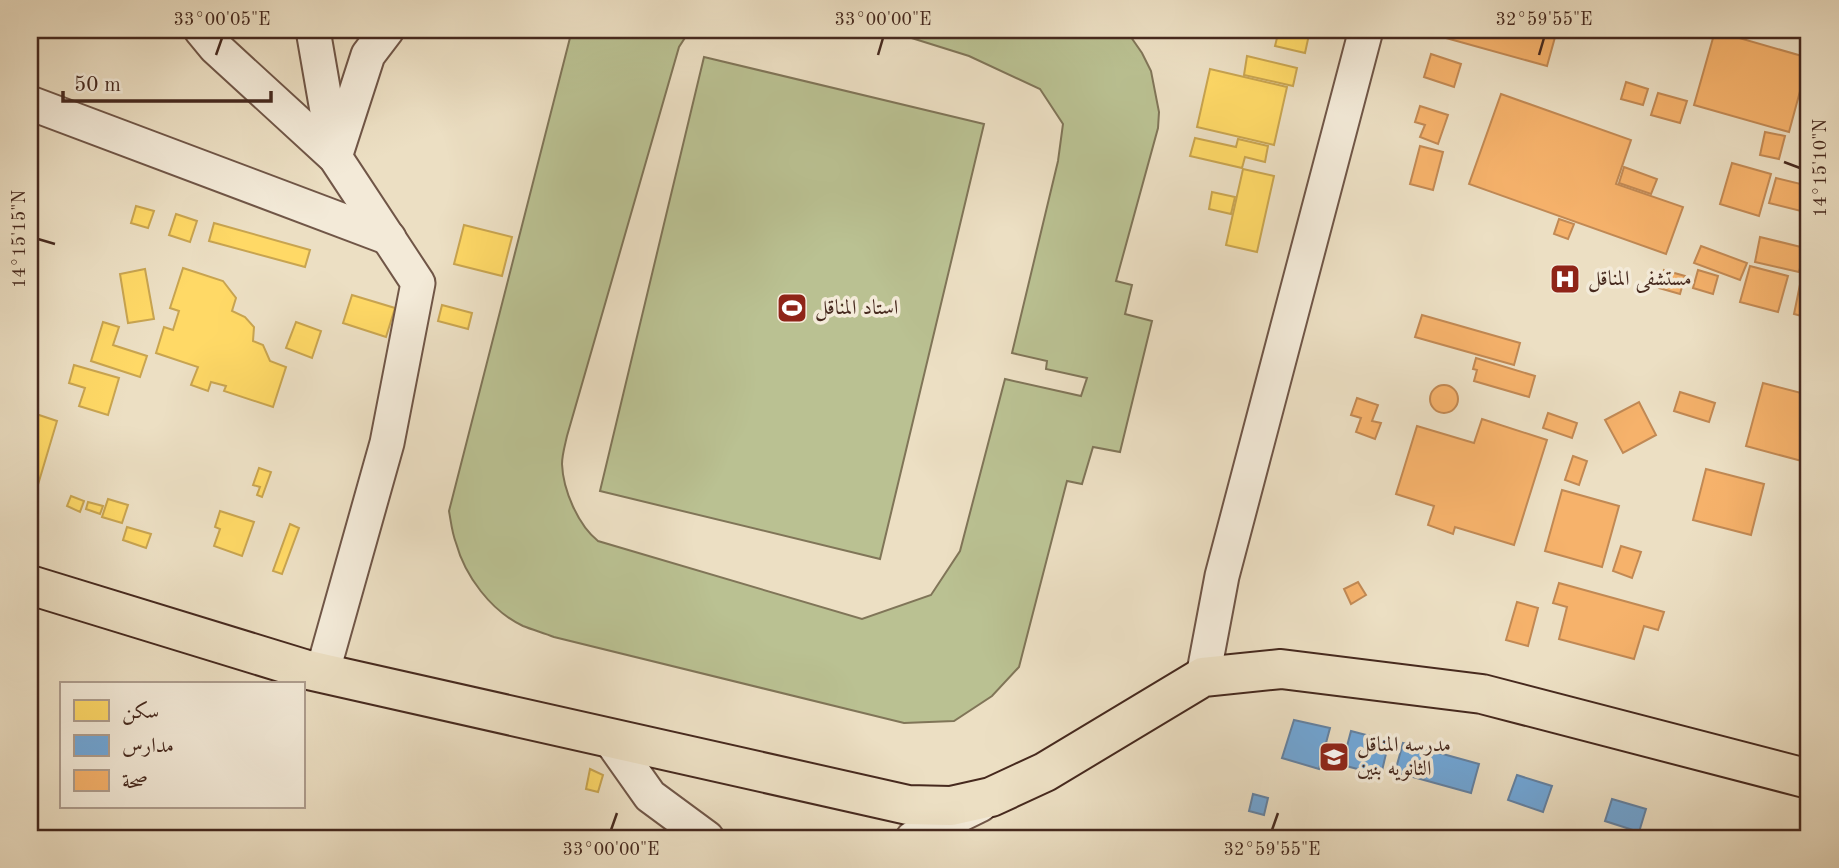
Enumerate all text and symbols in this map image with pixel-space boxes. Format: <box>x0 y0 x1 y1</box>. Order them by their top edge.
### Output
text: 33°00'05"E <box>174 11 270 29</box>
text: 33°00'00"E <box>835 11 931 29</box>
text: 32°59'55"E <box>1496 11 1592 29</box>
scale bar <box>63 60 271 104</box>
text: 50 m <box>74 75 121 96</box>
text: 14°15'10"N <box>1812 119 1830 217</box>
text: 14°15'15"N <box>11 190 29 288</box>
hospital icon: مستشفى المناقل <box>1548 262 1582 296</box>
place label: مستشفى المناقل <box>1588 269 1692 293</box>
sports icon: استاد المناقل <box>775 291 809 325</box>
place label: استاد المناقل <box>815 298 898 322</box>
legend <box>60 682 304 808</box>
text: سكن <box>122 700 159 725</box>
place label: مدرسه المناقل الثانويه بنين <box>1357 735 1451 781</box>
text: مدارس <box>122 736 174 757</box>
school or university icon: مدرسه المناقل الثانويه بنين <box>1317 740 1351 774</box>
text: صحة <box>122 772 148 793</box>
text: 33°00'00"E <box>563 841 659 859</box>
text: 32°59'55"E <box>1224 841 1320 859</box>

